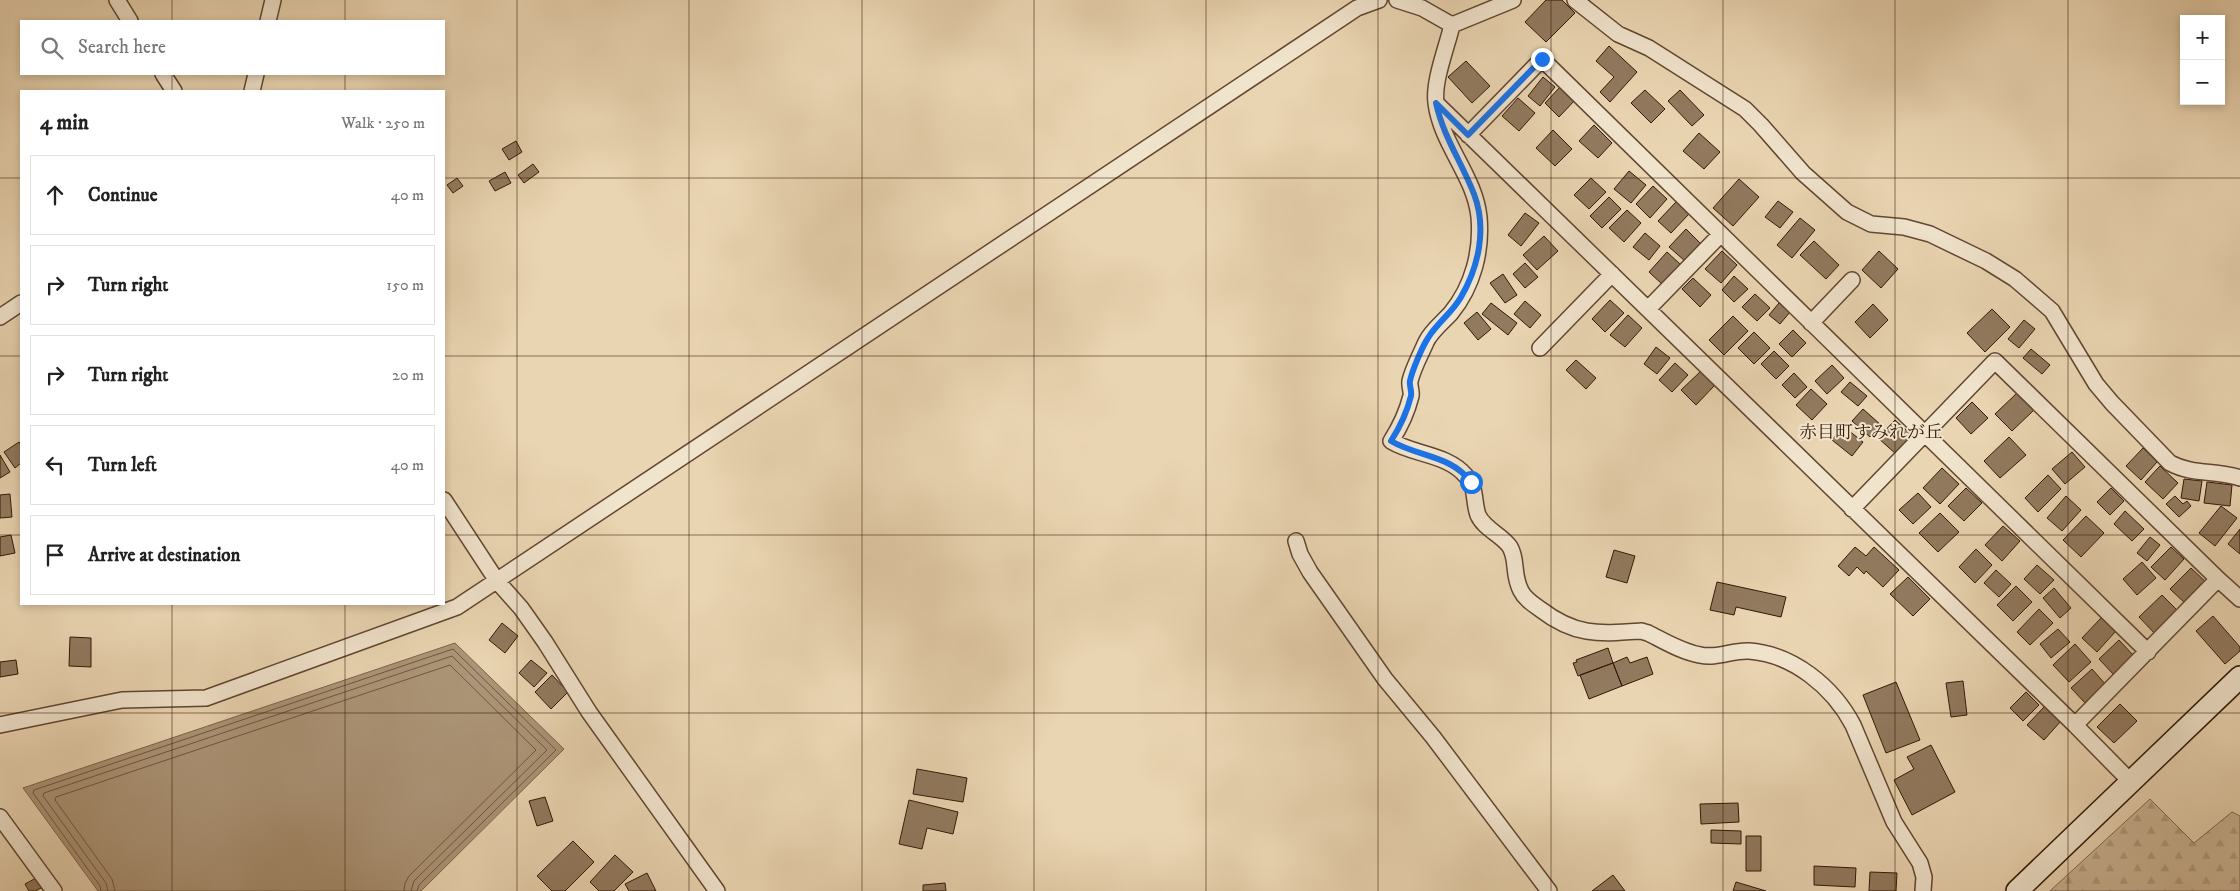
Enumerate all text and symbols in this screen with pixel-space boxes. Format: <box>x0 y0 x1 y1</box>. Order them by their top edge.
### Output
map controls <box>2180 15 2225 105</box>
button: + <box>2180 15 2225 60</box>
search box <box>20 20 445 75</box>
icon: search <box>38 34 66 62</box>
text: Search here <box>78 36 166 59</box>
route end <box>1531 48 1554 71</box>
button: − <box>2180 60 2225 105</box>
text: 4 min <box>40 110 89 136</box>
text: Walk · 250 m <box>341 113 425 133</box>
icon: ahead <box>41 181 69 209</box>
text: Continue <box>88 184 158 207</box>
text: 40 m <box>391 185 424 205</box>
icon: right <box>41 271 69 299</box>
text: Turn right <box>88 274 168 297</box>
text: 150 m <box>386 275 424 295</box>
icon: right <box>41 361 69 389</box>
text: Turn right <box>88 364 168 387</box>
text: 20 m <box>392 365 424 385</box>
district label: 赤目町すみれが丘 <box>1799 422 1943 444</box>
icon: left <box>41 451 69 479</box>
text: Turn left <box>88 454 157 477</box>
text: 40 m <box>391 455 424 475</box>
route start <box>1460 471 1483 494</box>
icon: arrive <box>41 541 69 569</box>
text: Arrive at destination <box>88 544 240 567</box>

